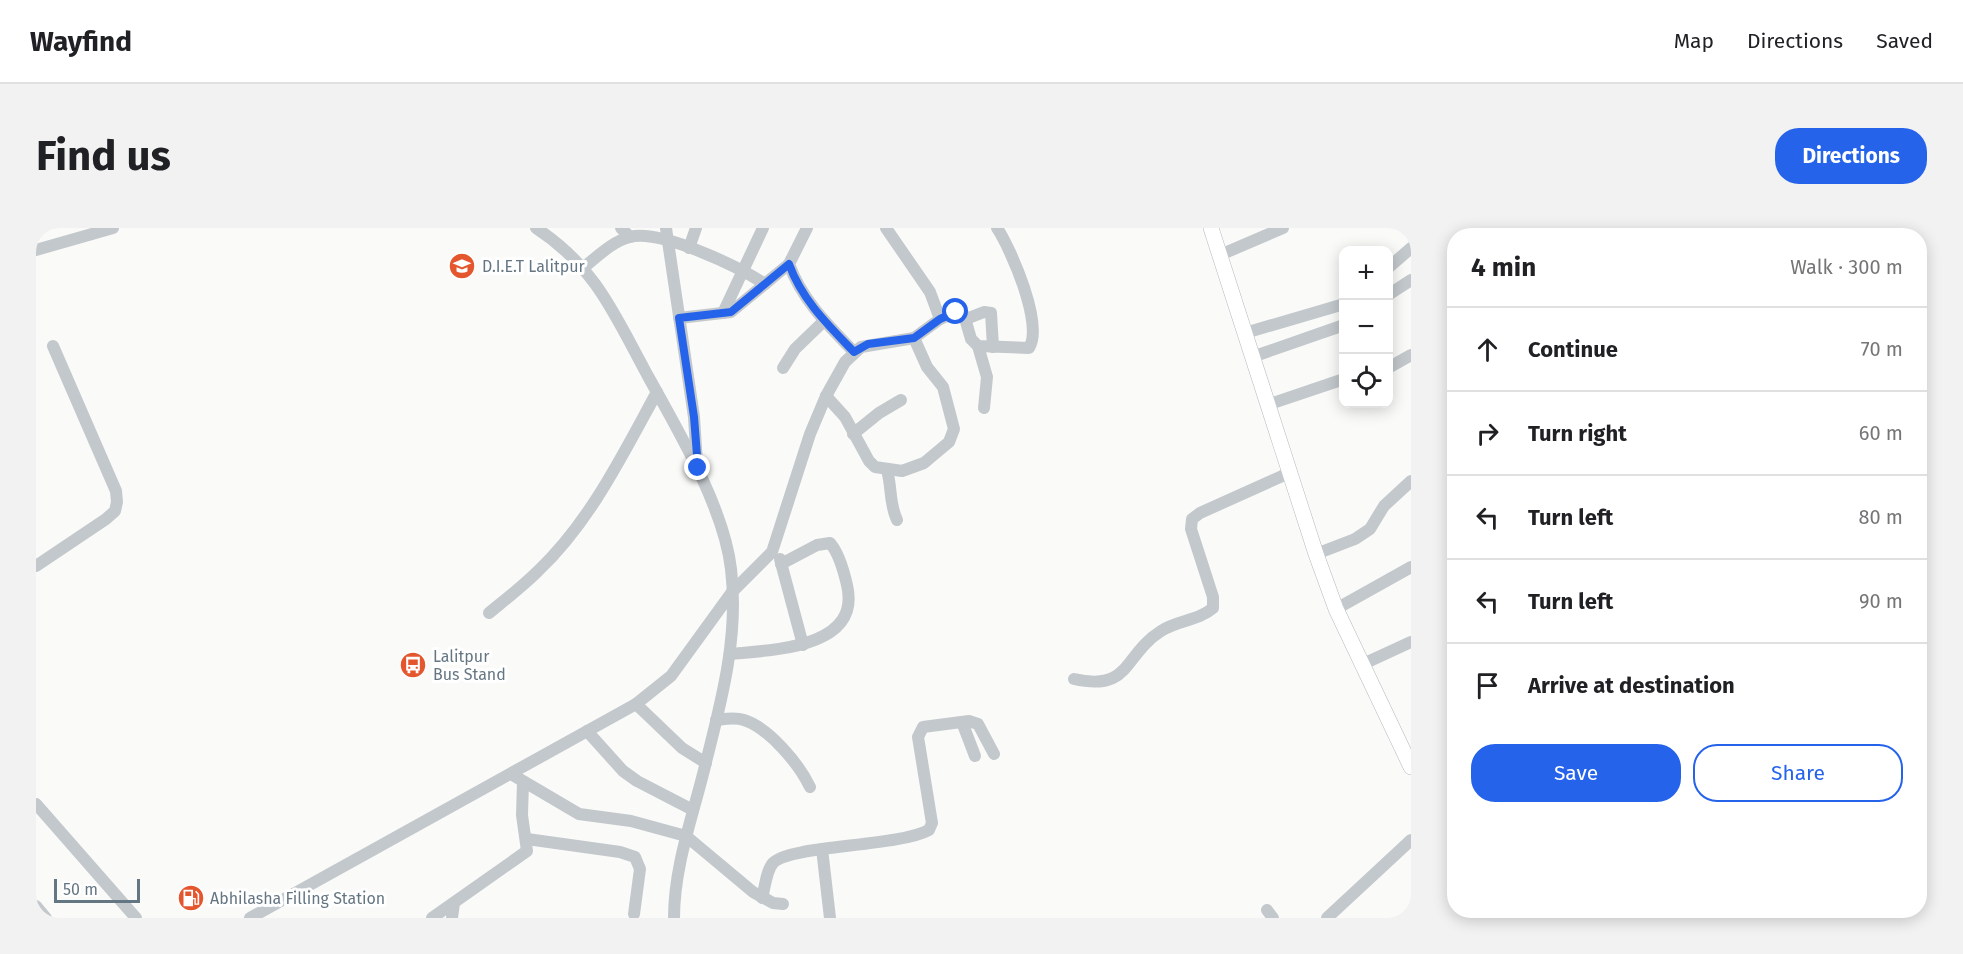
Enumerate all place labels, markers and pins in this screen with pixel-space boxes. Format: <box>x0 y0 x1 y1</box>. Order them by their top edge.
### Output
school or university icon: D.I.E.T Lalitpur <box>447 251 477 281</box>
place label: D.I.E.T Lalitpur <box>482 257 585 276</box>
place label: Lalitpur Bus Stand <box>433 647 506 684</box>
bus stop icon: Lalitpur Bus Stand <box>398 650 428 680</box>
fuel station icon: Abhilasha Filling Station <box>176 883 206 913</box>
place label: Abhilasha Filling Station <box>210 889 385 908</box>

